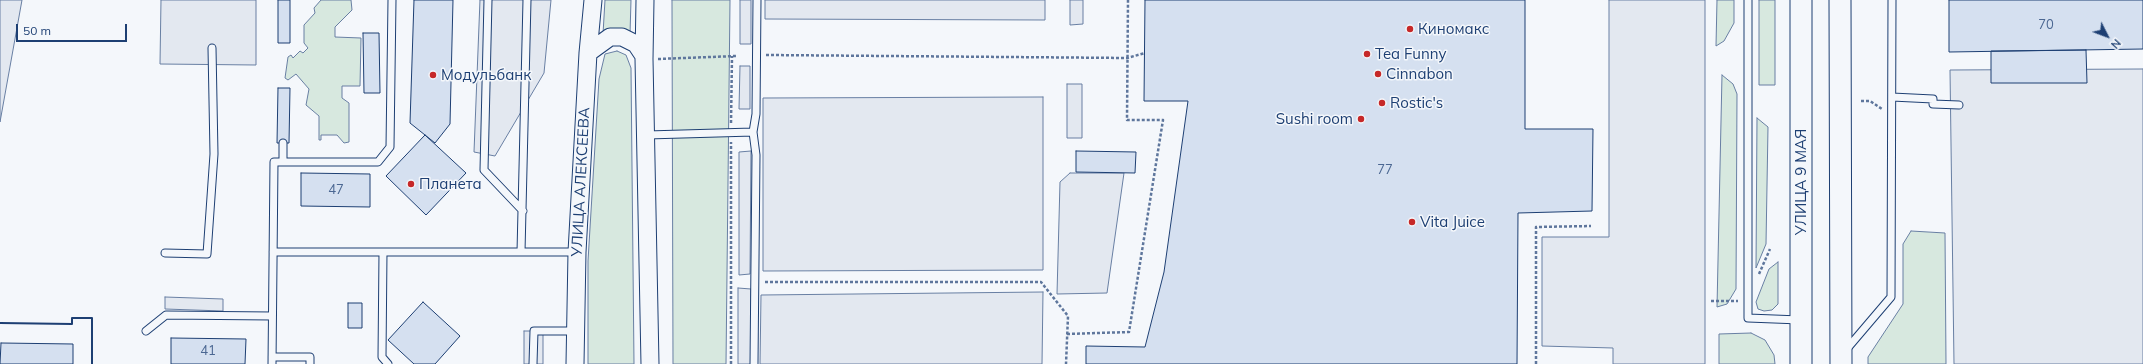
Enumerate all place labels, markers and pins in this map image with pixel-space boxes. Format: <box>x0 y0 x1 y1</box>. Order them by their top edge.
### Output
place label: Киномакс <box>1418 20 1489 38</box>
marker: Киномакс <box>1405 24 1415 34</box>
place label: Tea Funny <box>1375 45 1446 63</box>
marker: Tea Funny <box>1362 49 1372 59</box>
place label: Cinnabon <box>1386 65 1453 83</box>
place label: Модульбанк <box>441 66 531 84</box>
marker: Cinnabon <box>1373 69 1383 79</box>
marker: Модульбанк <box>428 70 438 80</box>
place label: Rostic's <box>1390 94 1443 112</box>
marker: Rostic's <box>1377 98 1387 108</box>
place label: Sushi room <box>1276 110 1353 128</box>
marker: Sushi room <box>1356 114 1366 124</box>
place label: Планета <box>419 175 482 193</box>
marker: Планета <box>406 179 416 189</box>
place label: Vita Juice <box>1420 213 1485 231</box>
marker: Vita Juice <box>1407 217 1417 227</box>

